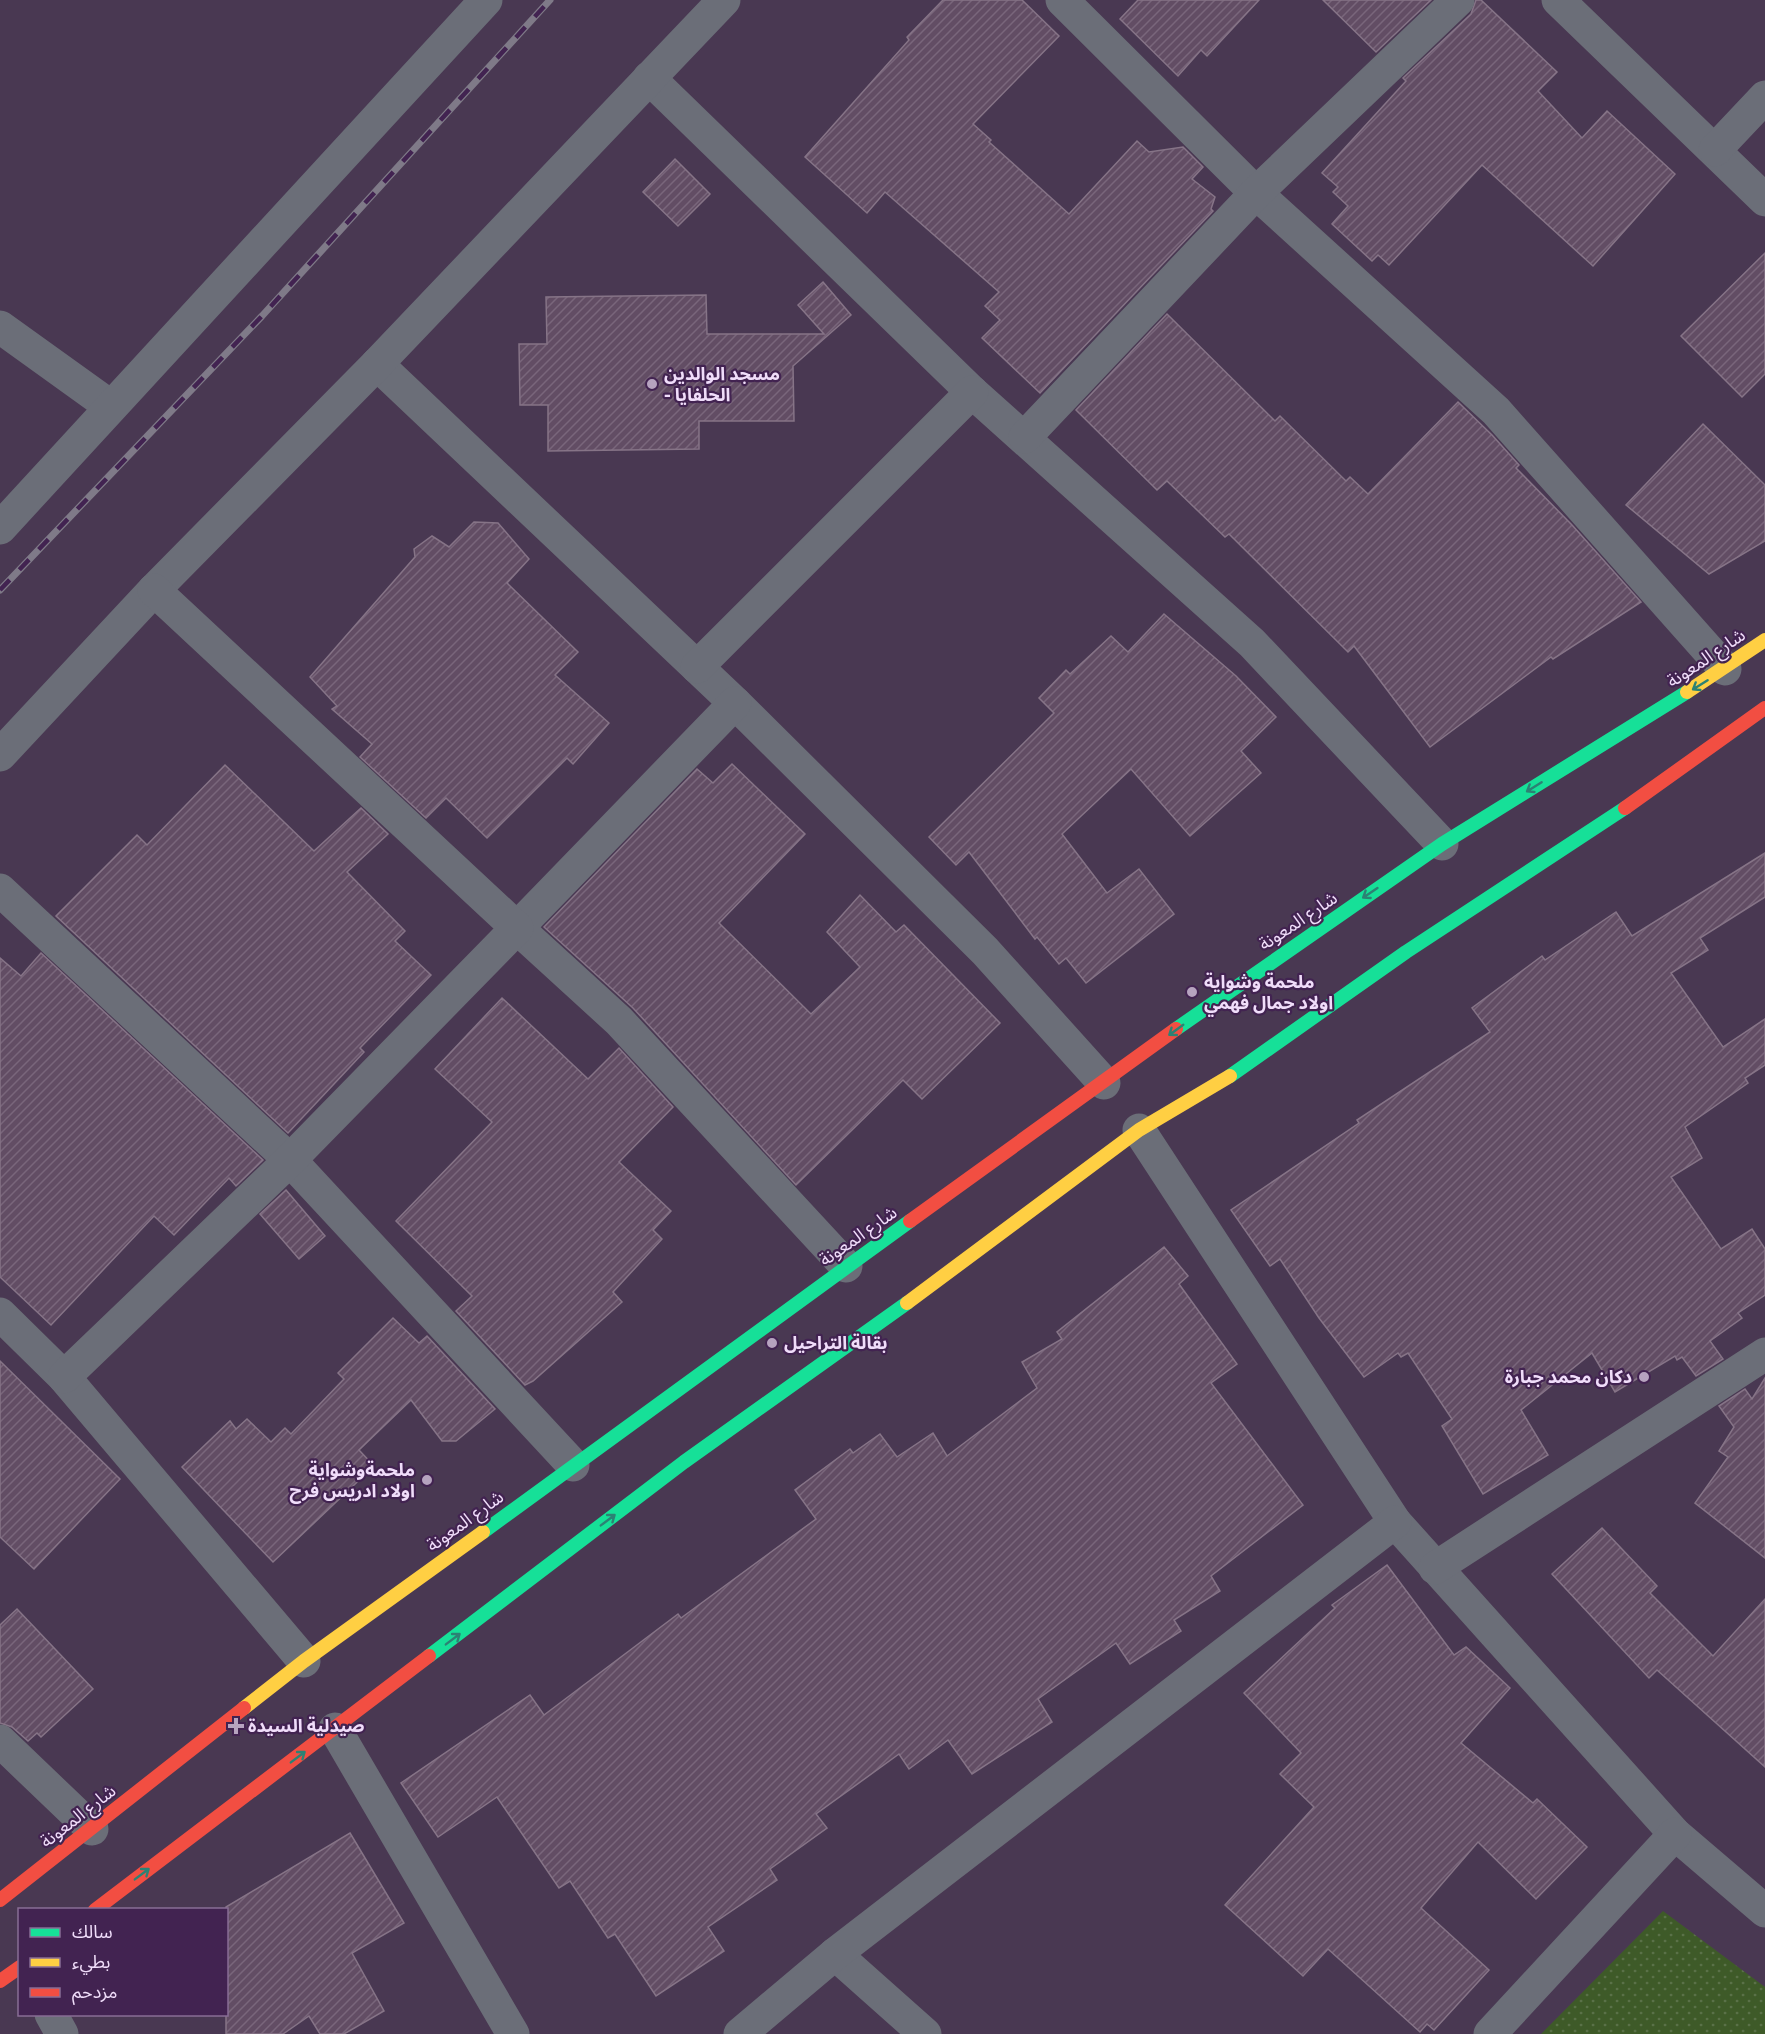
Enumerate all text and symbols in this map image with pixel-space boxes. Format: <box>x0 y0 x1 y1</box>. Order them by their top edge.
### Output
place label: مسجد الوالدين - الحلفايا <box>664 363 780 406</box>
marker: مسجد الوالدين - الحلفايا <box>645 377 659 391</box>
street label: شارع المعونة <box>1663 624 1751 695</box>
one-way arrow <box>1692 680 1709 692</box>
one-way arrow <box>1526 782 1543 794</box>
street label: شارع المعونة <box>1255 887 1343 958</box>
one-way arrow <box>1362 887 1379 899</box>
place label: ملحمة وشواية اولاد جمال فهمي <box>1204 971 1333 1017</box>
marker: ملحمة وشواية اولاد جمال فهمي <box>1185 985 1199 999</box>
one-way arrow <box>1169 1023 1185 1036</box>
street label: شارع المعونة <box>815 1201 903 1273</box>
place label: بقالة التراحيل <box>784 1332 887 1354</box>
marker: بقالة التراحيل <box>765 1336 779 1350</box>
place label: دكان محمد جبارة <box>1505 1366 1632 1388</box>
marker: دكان محمد جبارة <box>1637 1370 1651 1384</box>
place label: ملحمةوشواية اولاد ادريس فرح <box>290 1459 415 1504</box>
marker: ملحمةوشواية اولاد ادريس فرح <box>420 1473 434 1487</box>
street label: شارع المعونة <box>422 1486 510 1559</box>
one-way arrow <box>600 1514 616 1527</box>
one-way arrow <box>445 1632 461 1645</box>
place label: صيدلية السيدة <box>248 1715 365 1737</box>
marker: صيدلية السيدة <box>229 1719 243 1733</box>
one-way arrow <box>289 1751 305 1763</box>
street label: شارع المعونة <box>36 1780 122 1855</box>
one-way arrow <box>134 1868 150 1881</box>
legend <box>18 1908 228 2016</box>
text: سالك <box>72 1921 113 1943</box>
text: بطيء <box>72 1951 110 1975</box>
text: مزدحم <box>72 1981 117 2005</box>

